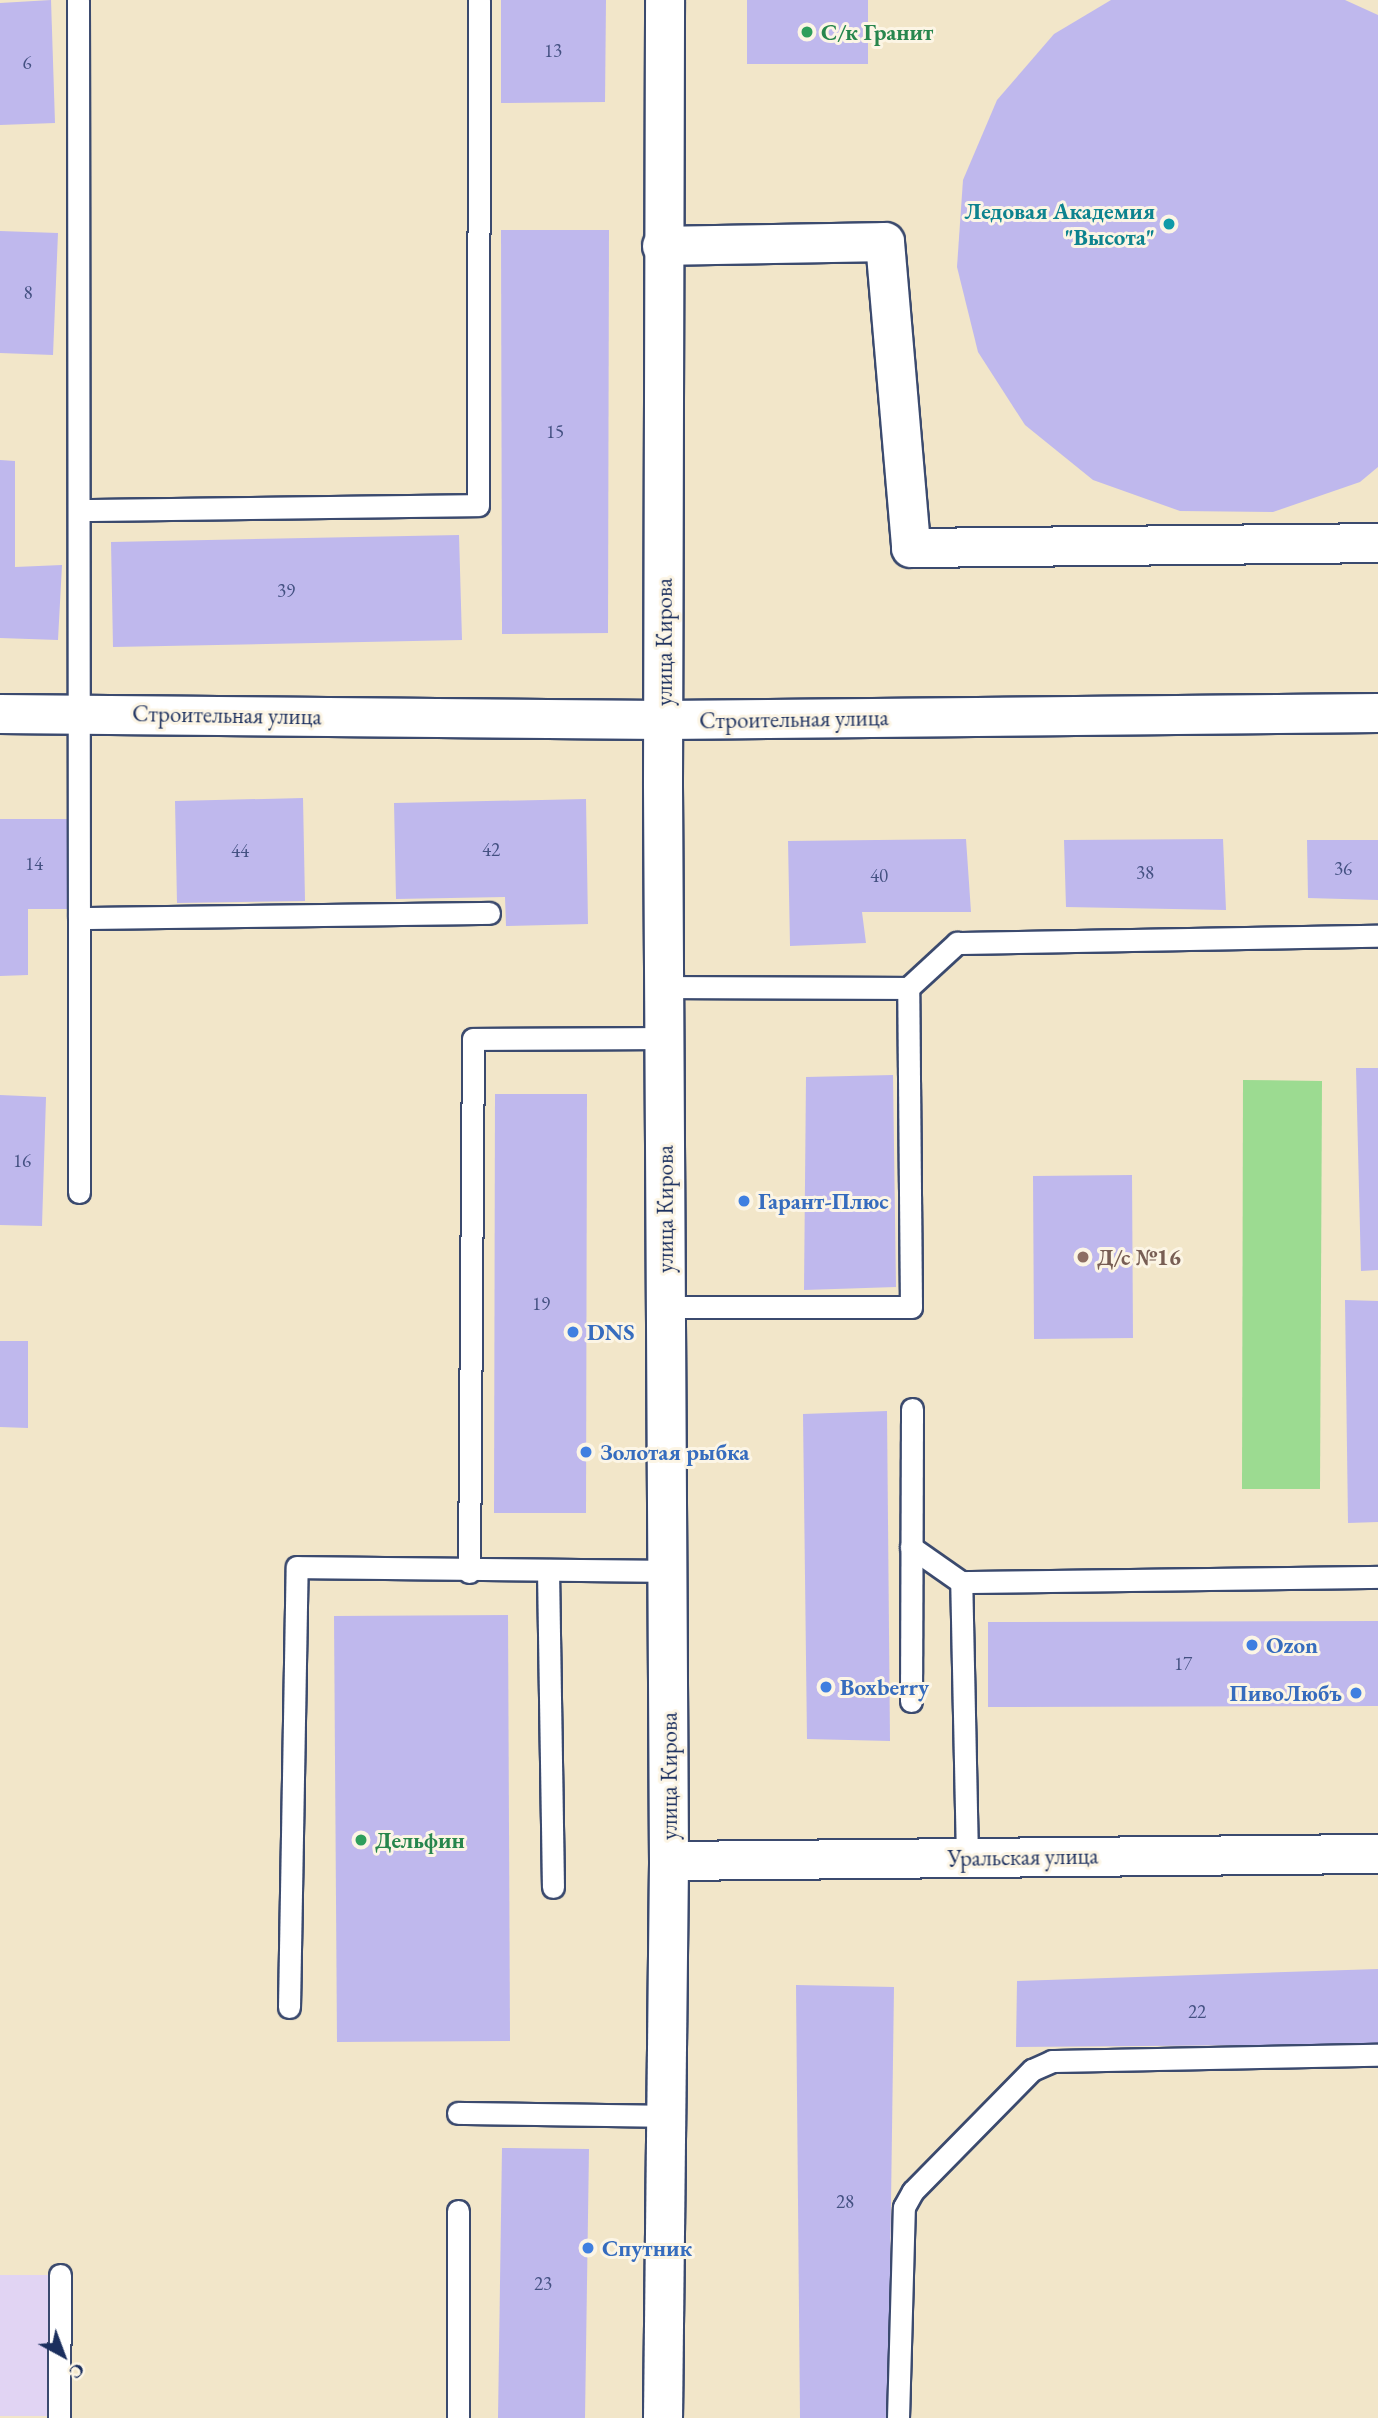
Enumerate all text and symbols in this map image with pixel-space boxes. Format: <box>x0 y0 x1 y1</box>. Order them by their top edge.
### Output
place label: С/к Гранит <box>821 18 933 46</box>
marker: С/к Гранит <box>799 24 815 40</box>
house number: 13 <box>544 40 562 62</box>
house number: 6 <box>22 52 32 74</box>
place label: Ледовая Академия "Высота" <box>964 197 1155 251</box>
marker: Ледовая Академия "Высота" <box>1161 216 1177 232</box>
house number: 8 <box>23 282 33 304</box>
house number: 15 <box>546 421 564 443</box>
street label: улица Кирова <box>650 578 678 706</box>
house number: 39 <box>277 580 295 602</box>
street label: Строительная улица <box>132 700 322 730</box>
street label: Строительная улица <box>699 704 889 734</box>
house number: 42 <box>482 839 500 861</box>
house number: 44 <box>231 840 249 862</box>
house number: 14 <box>25 853 43 875</box>
house number: 36 <box>1334 858 1352 880</box>
house number: 38 <box>1136 862 1154 884</box>
house number: 40 <box>870 865 888 887</box>
street label: улица Кирова <box>651 1145 679 1273</box>
house number: 16 <box>13 1150 31 1172</box>
place label: Гарант-Плюс <box>758 1187 889 1215</box>
marker: Гарант-Плюс <box>736 1193 752 1209</box>
place label: Д/с №16 <box>1097 1243 1181 1271</box>
marker: Д/с №16 <box>1075 1249 1091 1265</box>
house number: 19 <box>532 1293 550 1315</box>
place label: DNS <box>587 1318 635 1346</box>
marker: DNS <box>565 1324 581 1340</box>
place label: Золотая рыбка <box>600 1438 749 1466</box>
marker: Золотая рыбка <box>578 1444 594 1460</box>
place label: Ozon <box>1266 1631 1318 1659</box>
marker: Ozon <box>1244 1637 1260 1653</box>
house number: 17 <box>1174 1653 1192 1675</box>
place label: Boxberry <box>840 1673 929 1701</box>
marker: Boxberry <box>818 1679 834 1695</box>
place label: ПивоЛюбъ <box>1230 1679 1342 1707</box>
marker: ПивоЛюбъ <box>1348 1685 1364 1701</box>
street label: улица Кирова <box>655 1712 683 1840</box>
place label: Дельфин <box>375 1826 465 1854</box>
marker: Дельфин <box>353 1832 369 1848</box>
street label: Уральская улица <box>947 1842 1099 1872</box>
house number: 22 <box>1188 2001 1206 2023</box>
house number: 28 <box>836 2191 854 2213</box>
place label: Спутник <box>602 2234 692 2262</box>
marker: Спутник <box>580 2240 596 2256</box>
house number: 23 <box>534 2273 552 2295</box>
north arrow <box>28 2320 98 2390</box>
text: С <box>64 2357 90 2385</box>

